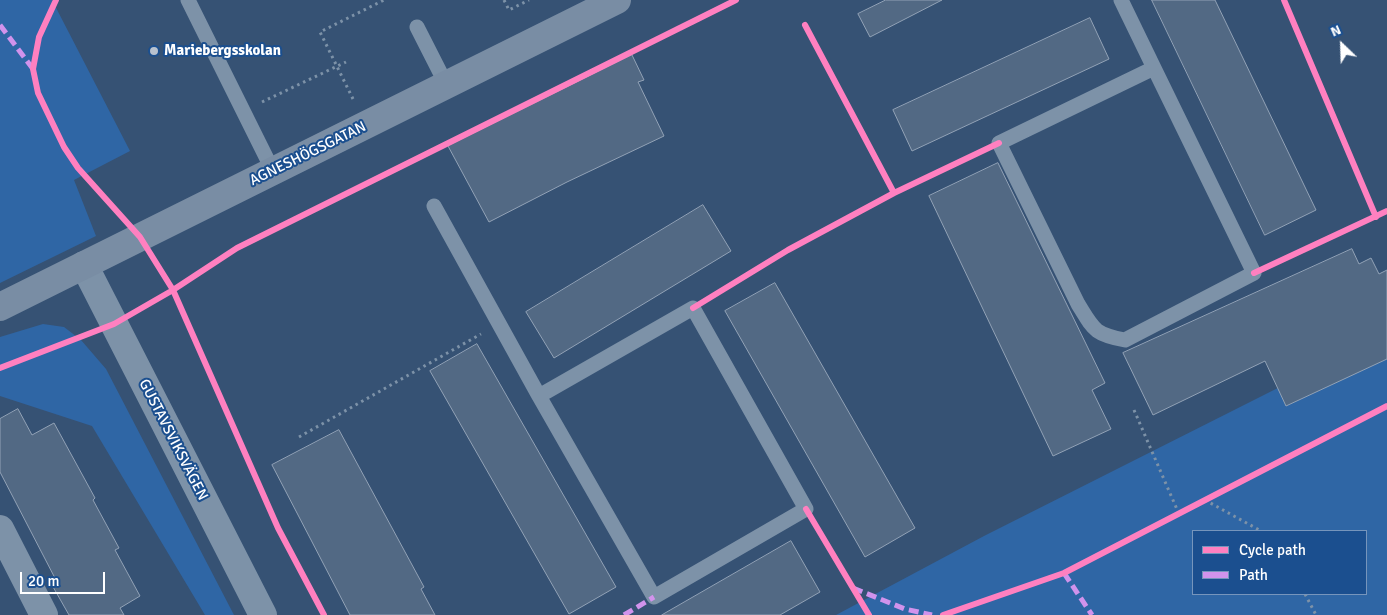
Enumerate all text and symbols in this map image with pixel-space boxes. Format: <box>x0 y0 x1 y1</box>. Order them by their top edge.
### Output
north arrow <box>1317 20 1367 70</box>
text: N <box>1328 21 1344 41</box>
place label: Mariebergsskolan <box>164 42 281 60</box>
marker: Mariebergsskolan <box>148 45 160 57</box>
street label: AGNESHÖGSGATAN <box>247 118 369 190</box>
street label: GUSTAVSVIKSVÄGEN <box>135 376 211 504</box>
legend <box>1192 530 1367 595</box>
text: Cycle path <box>1239 541 1306 559</box>
scale bar <box>22 562 108 594</box>
text: Path <box>1239 566 1268 584</box>
text: 20 m <box>28 572 59 590</box>

